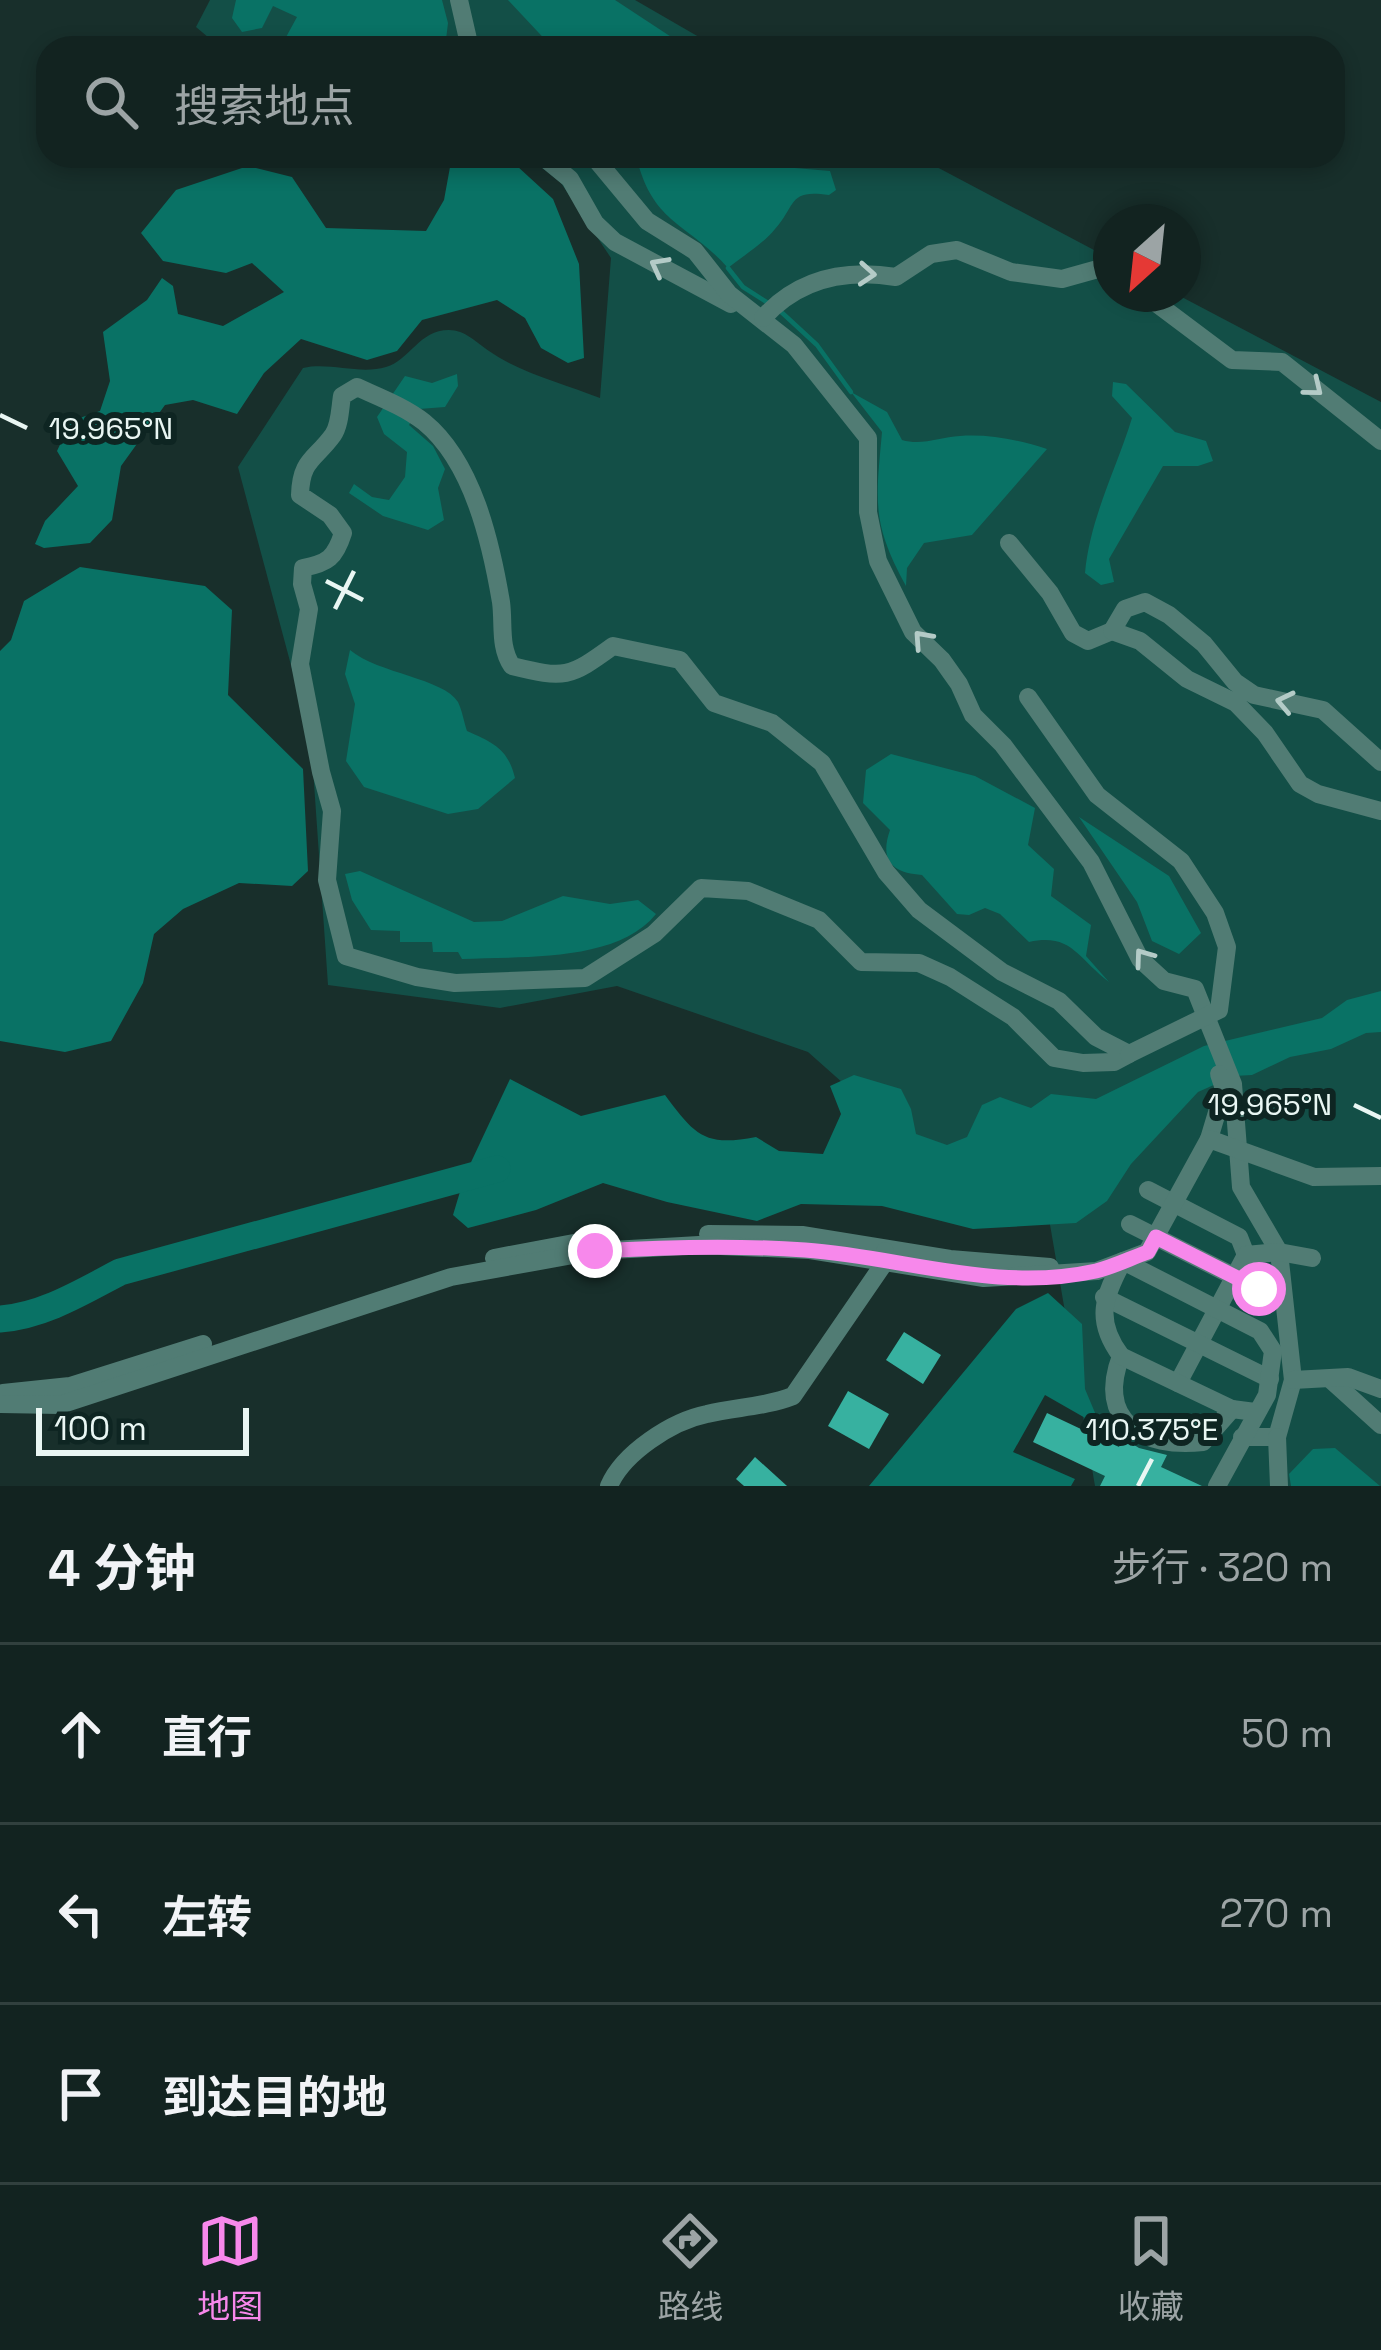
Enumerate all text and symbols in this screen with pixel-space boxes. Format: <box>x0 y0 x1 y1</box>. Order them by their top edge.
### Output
search box <box>36 36 1345 168</box>
icon: search <box>78 69 144 135</box>
text: 搜索地点 <box>174 78 354 135</box>
north arrow <box>1093 204 1201 312</box>
one-way arrow <box>649 257 671 280</box>
one-way arrow <box>857 261 876 287</box>
one-way arrow <box>1300 373 1322 395</box>
text: 19.965°N <box>49 409 173 448</box>
one-way arrow <box>915 631 937 653</box>
one-way arrow <box>1275 691 1295 716</box>
one-way arrow <box>1136 949 1158 970</box>
text: 19.965°N <box>1208 1085 1332 1124</box>
route end <box>568 1224 622 1278</box>
route start <box>1232 1262 1286 1316</box>
scale bar <box>36 1402 249 1455</box>
text: 100 m <box>54 1408 147 1450</box>
text: 110.375°E <box>1086 1410 1218 1449</box>
text: 4 分钟 <box>48 1536 195 1601</box>
text: 步行 · 320 m <box>1112 1543 1333 1592</box>
icon: ahead <box>48 1701 114 1767</box>
text: 直行 <box>162 1709 252 1766</box>
text: 50 m <box>1241 1709 1333 1758</box>
icon: left <box>48 1881 114 1947</box>
text: 左转 <box>162 1889 252 1946</box>
text: 270 m <box>1220 1889 1333 1938</box>
icon: arrive <box>48 2061 114 2127</box>
text: 到达目的地 <box>162 2069 387 2126</box>
tab: 地图 <box>197 2208 263 2328</box>
tab: 路线 <box>657 2208 723 2328</box>
tab: 收藏 <box>1118 2208 1184 2328</box>

